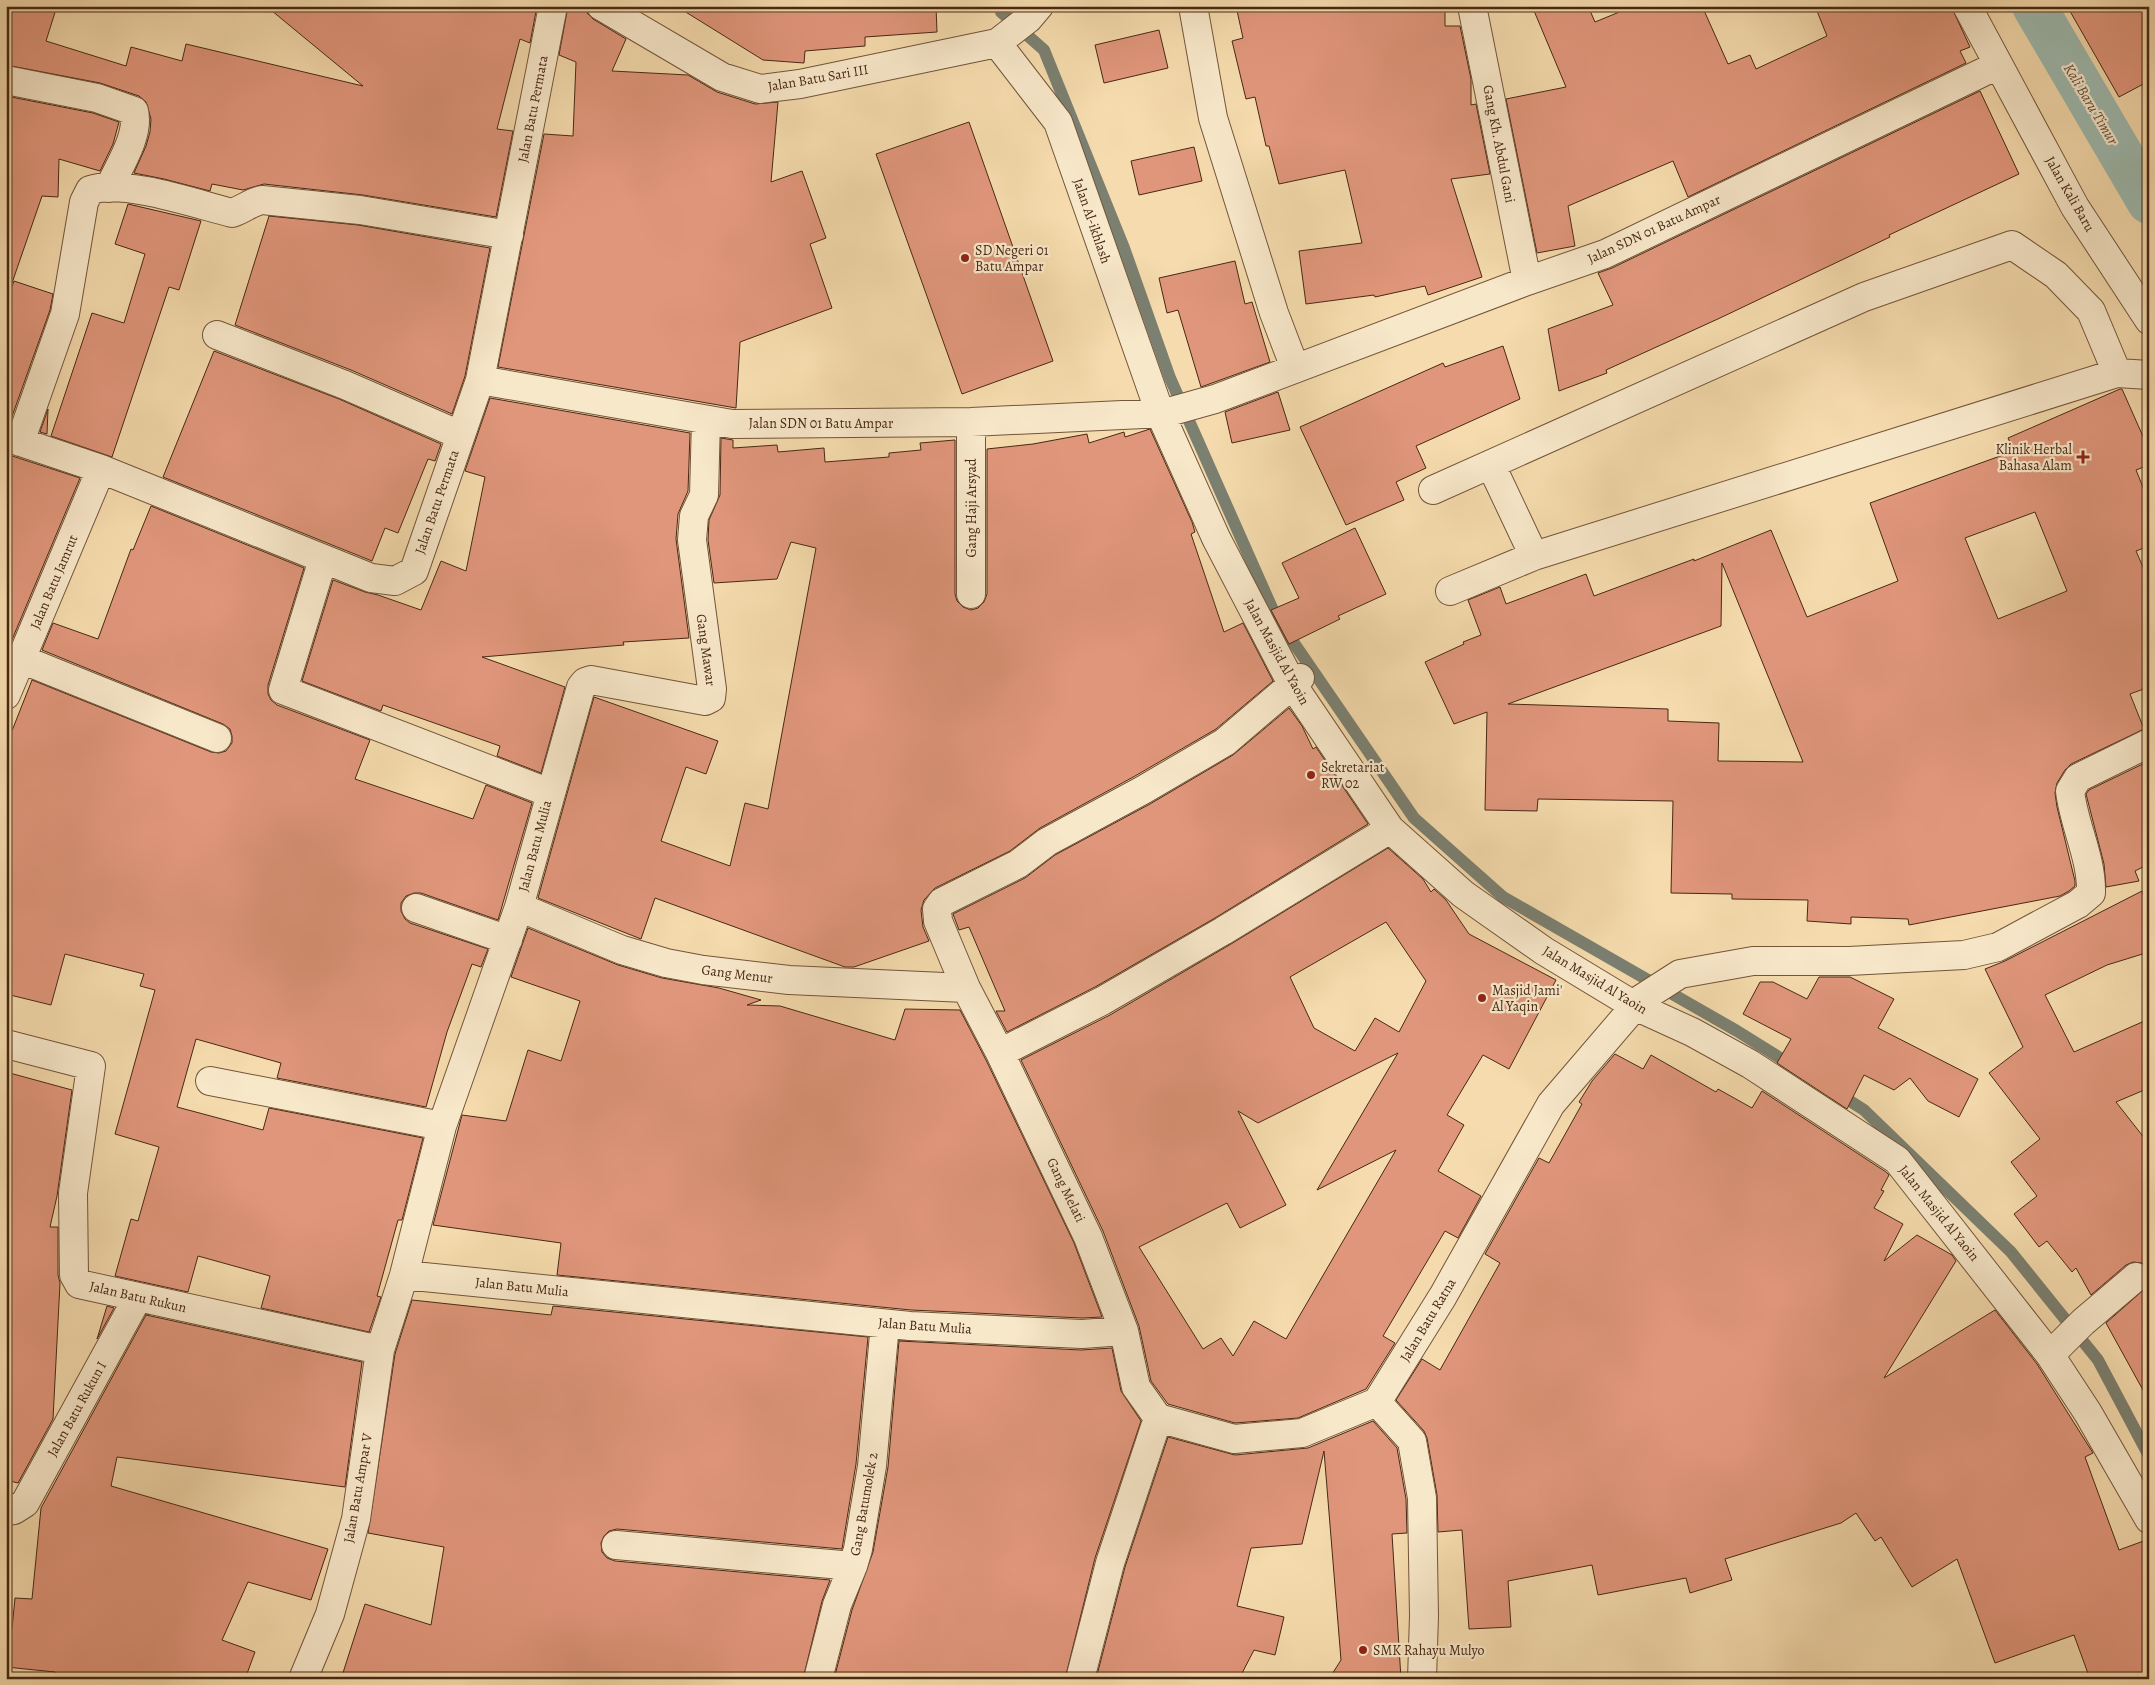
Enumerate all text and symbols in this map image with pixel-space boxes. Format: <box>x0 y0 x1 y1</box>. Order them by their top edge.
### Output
street label: Jalan Batu Permata <box>513 53 553 164</box>
street label: Jalan Batu Sari III <box>766 60 870 96</box>
water label: Kali Baru Timur <box>2059 60 2123 149</box>
street label: Gang Kh. Abdul Gani <box>1478 83 1520 205</box>
street label: Jalan Kali Baru <box>2041 153 2099 236</box>
street label: Jalan Al-ikhlash <box>1069 176 1116 267</box>
street label: Jalan SDN 01 Batu Ampar <box>1584 190 1724 268</box>
place label: SD Negeri 01 Batu Ampar <box>975 241 1049 276</box>
marker: SD Negeri 01 Batu Ampar <box>959 252 971 264</box>
street label: Jalan SDN 01 Batu Ampar <box>749 414 894 433</box>
place label: Klinik Herbal Bahasa Alam <box>1996 440 2073 475</box>
street label: Jalan Batu Permata <box>410 447 464 557</box>
marker: Klinik Herbal Bahasa Alam <box>2076 450 2090 464</box>
street label: Gang Haji Arsyad <box>962 458 981 558</box>
street label: Jalan Batu Jamrut <box>26 532 83 632</box>
street label: Jalan Masjid Al Yaoin <box>1240 596 1314 709</box>
street label: Gang Mawar <box>692 613 721 688</box>
place label: Sekretariat RW 02 <box>1321 758 1385 793</box>
marker: Sekretariat RW 02 <box>1305 769 1317 781</box>
street label: Jalan Batu Mulia <box>514 798 556 894</box>
street label: Jalan Masjid Al Yaoin <box>1539 941 1651 1019</box>
street label: Gang Menur <box>700 960 774 988</box>
place label: Masjid Jami' Al Yaqin <box>1491 981 1562 1016</box>
marker: Masjid Jami' Al Yaqin <box>1476 992 1488 1004</box>
street label: Gang Melati <box>1042 1155 1090 1225</box>
street label: Jalan Masjid Al Yaoin <box>1894 1161 1984 1265</box>
street label: Jalan Batu Mulia <box>474 1273 570 1301</box>
street label: Jalan Batu Ratna <box>1396 1274 1461 1365</box>
street label: Jalan Batu Rukun <box>88 1277 189 1317</box>
street label: Jalan Batu Mulia <box>877 1313 973 1339</box>
street label: Jalan Batu Rukun I <box>43 1358 111 1460</box>
street label: Jalan Batu Ampar V <box>339 1431 377 1544</box>
street label: Gang Batumolek 2 <box>846 1450 883 1557</box>
place label: SMK Rahayu Mulyo <box>1373 1641 1485 1660</box>
marker: SMK Rahayu Mulyo <box>1357 1644 1369 1656</box>

